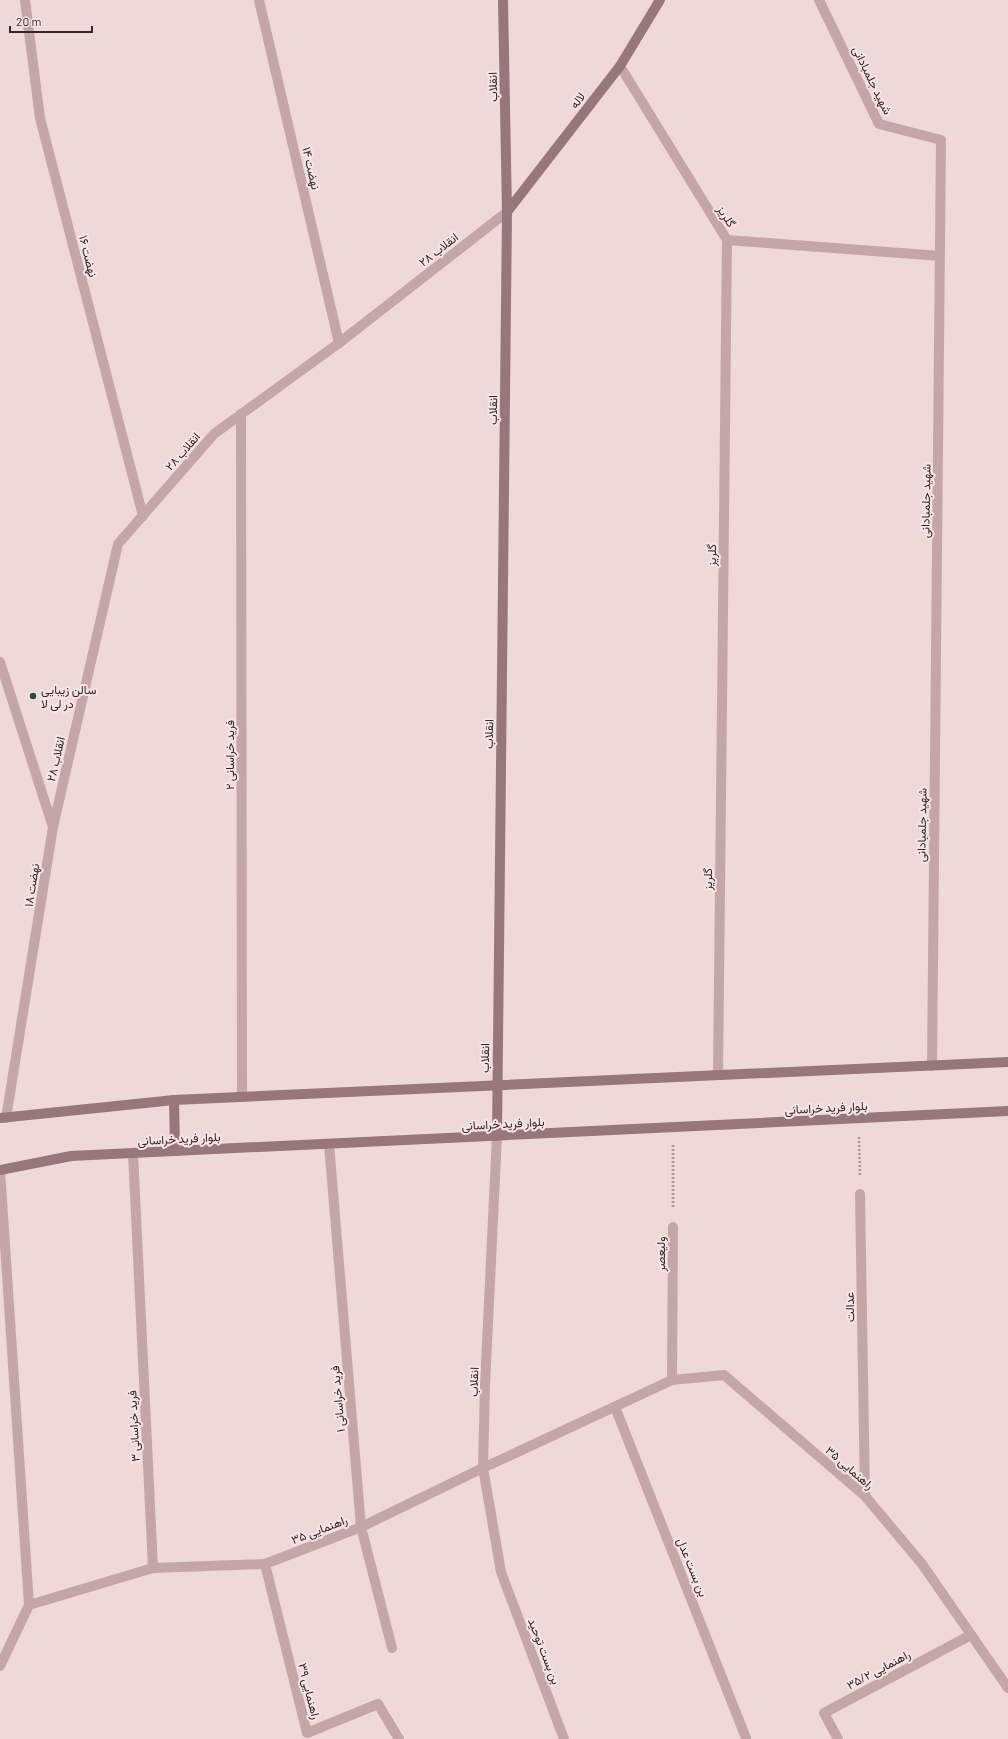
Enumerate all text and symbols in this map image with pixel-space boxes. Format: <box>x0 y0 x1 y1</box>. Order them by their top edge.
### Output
scale bar <box>10 8 92 34</box>
text: 20 m <box>16 14 42 28</box>
street label: شهید جلمبادانی <box>849 44 896 117</box>
street label: انقلاب <box>485 72 500 102</box>
street label: لاله <box>566 89 588 111</box>
street label: نهضت ۱۴ <box>298 145 324 191</box>
street label: گلریز <box>713 202 739 230</box>
street label: انقلاب ۲۸ <box>416 229 461 269</box>
street label: نهضت ۱۶ <box>75 234 101 279</box>
street label: انقلاب <box>485 395 500 425</box>
street label: انقلاب ۲۸ <box>162 429 203 473</box>
street label: شهید جلمبادانی <box>917 464 935 538</box>
street label: گلریز <box>704 544 720 567</box>
place label: سالن زیبایی در لی لا <box>41 682 96 712</box>
marker: سالن زیبایی در لی لا <box>28 691 38 701</box>
street label: انقلاب <box>481 719 496 749</box>
street label: فرید خراسانی ۲ <box>222 720 238 790</box>
street label: انقلاب ۲۸ <box>43 735 68 783</box>
street label: شهید جلمبادانی <box>913 788 931 862</box>
street label: نهضت ۱۸ <box>21 862 43 908</box>
street label: گلریز <box>700 868 716 891</box>
street label: انقلاب <box>477 1043 492 1073</box>
street label: بلوار فرید خراسانی <box>784 1098 868 1118</box>
street label: بلوار فرید خراسانی <box>461 1114 545 1134</box>
street label: بلوار فرید خراسانی <box>137 1129 221 1149</box>
street label: ولیعصر <box>653 1237 669 1272</box>
street label: عدالت <box>842 1292 856 1322</box>
street label: فرید خراسانی ۱ <box>327 1365 349 1433</box>
street label: انقلاب <box>465 1367 482 1397</box>
street label: فرید خراسانی ۳ <box>124 1390 144 1462</box>
street label: راهنمایی ۳۵ <box>822 1442 877 1493</box>
street label: راهنمایی ۳۵ <box>289 1512 350 1548</box>
street label: بن بست عدل <box>673 1536 711 1599</box>
street label: بن بست توحید <box>524 1616 564 1687</box>
street label: راهنمایی ۳۵/۲ <box>844 1646 913 1693</box>
street label: راهنمایی ۳۹ <box>294 1661 324 1721</box>

